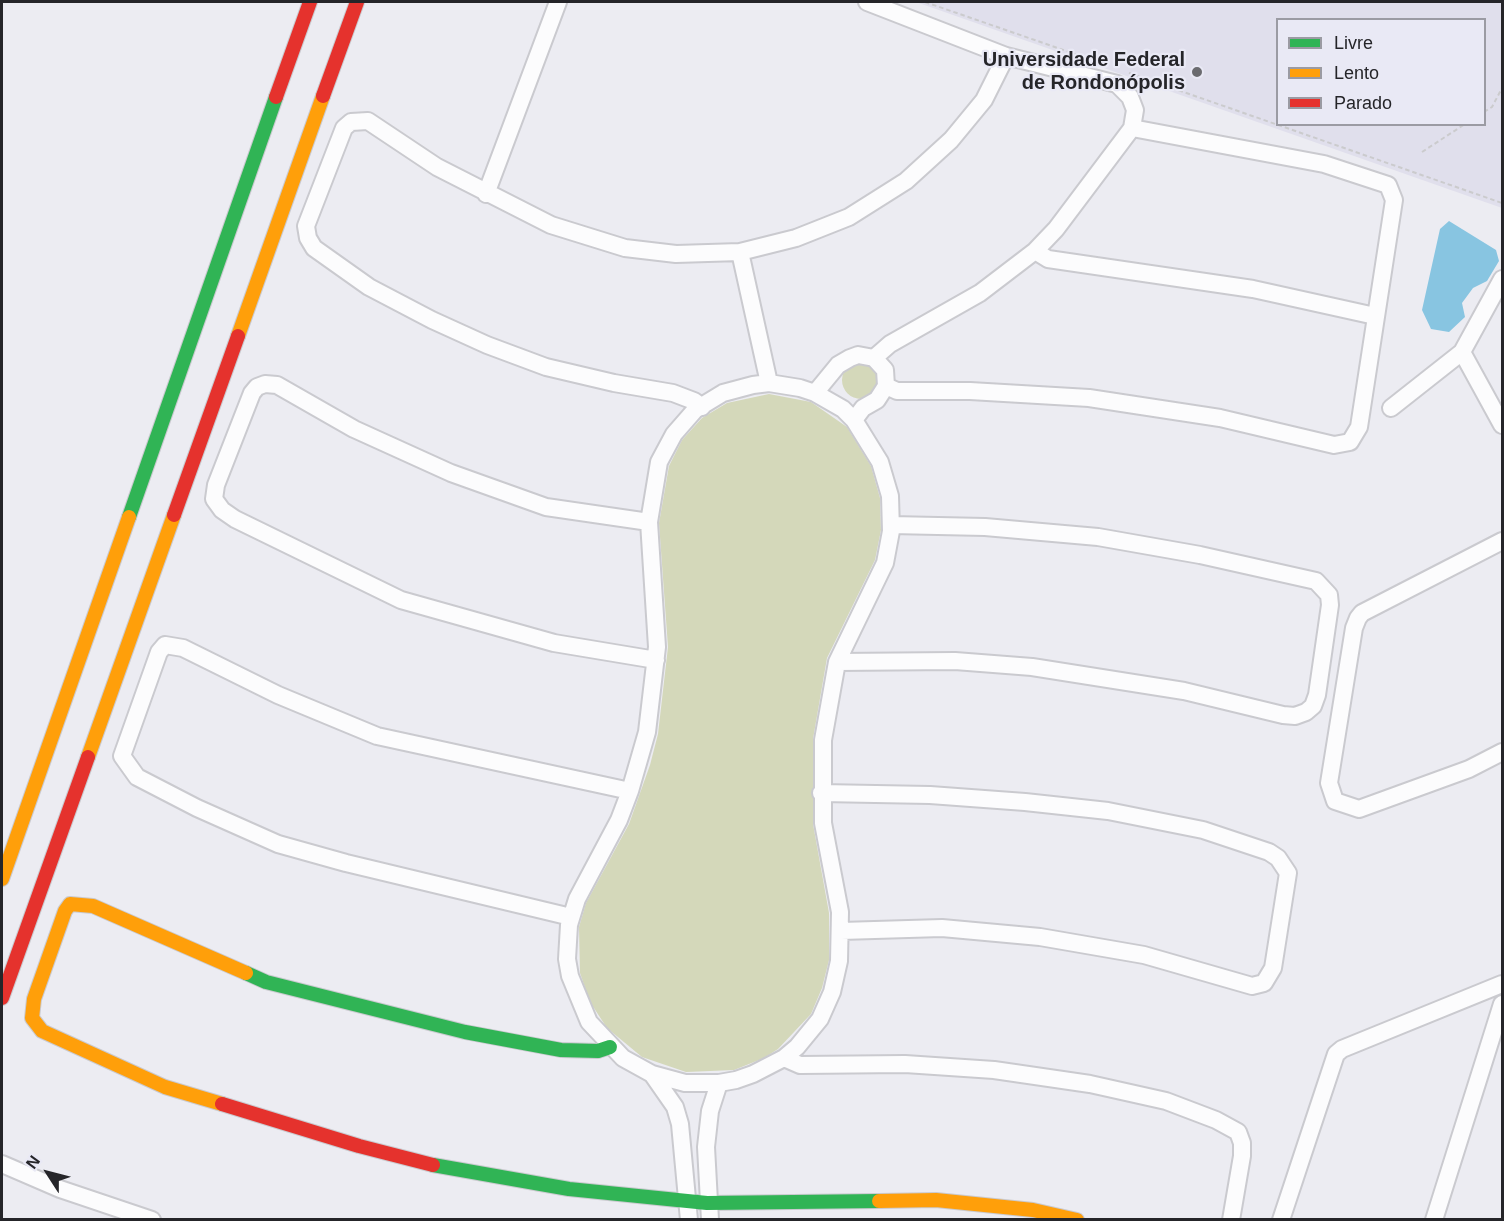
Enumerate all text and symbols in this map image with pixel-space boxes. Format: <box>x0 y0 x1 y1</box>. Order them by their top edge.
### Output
legend <box>1276 18 1486 126</box>
text: Livre <box>1334 33 1373 53</box>
place label: Universidade Federal de Rondonópolis <box>983 48 1185 95</box>
text: Lento <box>1334 63 1379 83</box>
marker: Universidade Federal de Rondonópolis <box>1190 65 1204 79</box>
text: Parado <box>1334 93 1392 113</box>
north arrow <box>18 1143 78 1203</box>
text: N <box>23 1152 43 1172</box>

